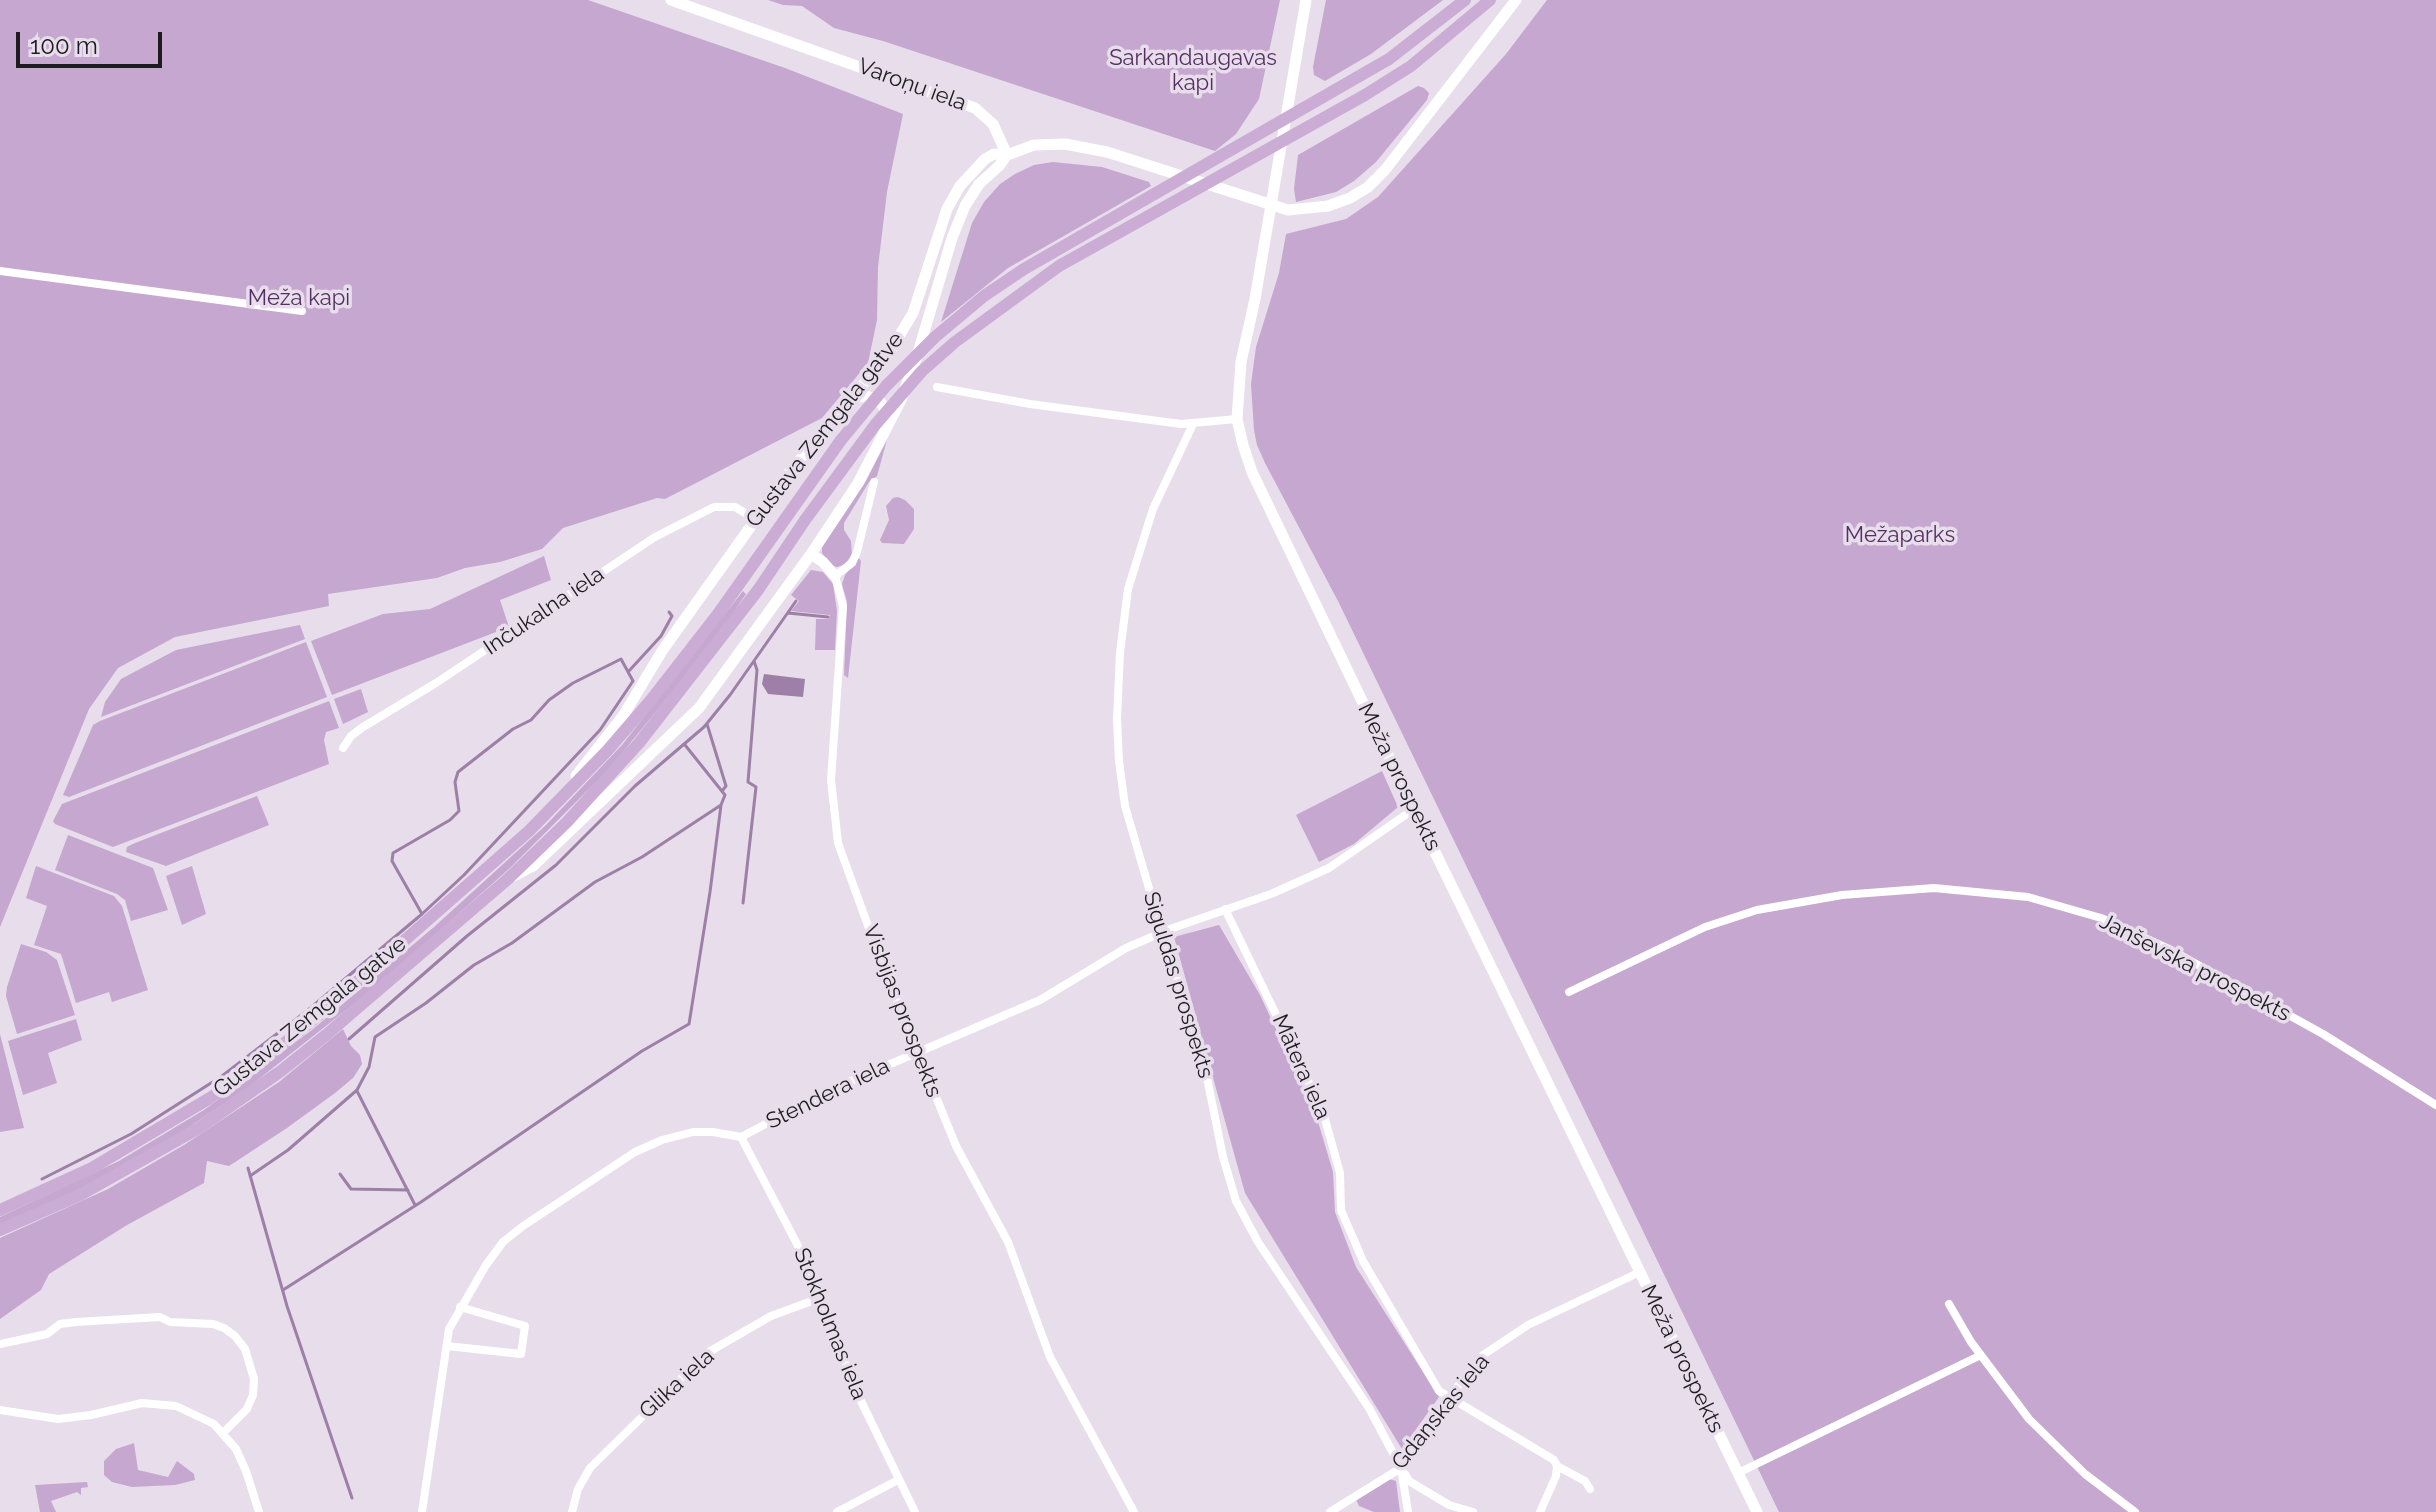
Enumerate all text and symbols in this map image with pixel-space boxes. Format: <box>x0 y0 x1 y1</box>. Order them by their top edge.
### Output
scale bar <box>20 16 166 66</box>
text: 100 m <box>30 31 98 60</box>
park label: Sarkandaugavas kapi <box>1109 45 1277 96</box>
street label: Varoņu iela <box>854 53 970 117</box>
park label: Meža kapi <box>248 285 350 311</box>
street label: Gustava Zemgala gatve <box>741 327 909 533</box>
park label: Mežaparks <box>1845 522 1955 548</box>
street label: Inčukalna iela <box>479 561 609 661</box>
street label: Meža prospekts <box>1352 699 1446 855</box>
street label: Siguldas prospekts <box>1137 889 1219 1081</box>
street label: Janševska prospekts <box>2095 908 2295 1028</box>
street label: Visbijas prospekts <box>857 921 947 1101</box>
street label: Gustava Zemgala gatve <box>208 931 412 1103</box>
street label: Mātera iela <box>1266 1010 1336 1124</box>
street label: Stendera iela <box>762 1053 894 1135</box>
street label: Stokholmas iela <box>788 1244 872 1404</box>
street label: Meža prospekts <box>1635 1281 1729 1437</box>
street label: Glika iela <box>634 1344 720 1424</box>
street label: Gdaņskas iela <box>1387 1349 1495 1475</box>

